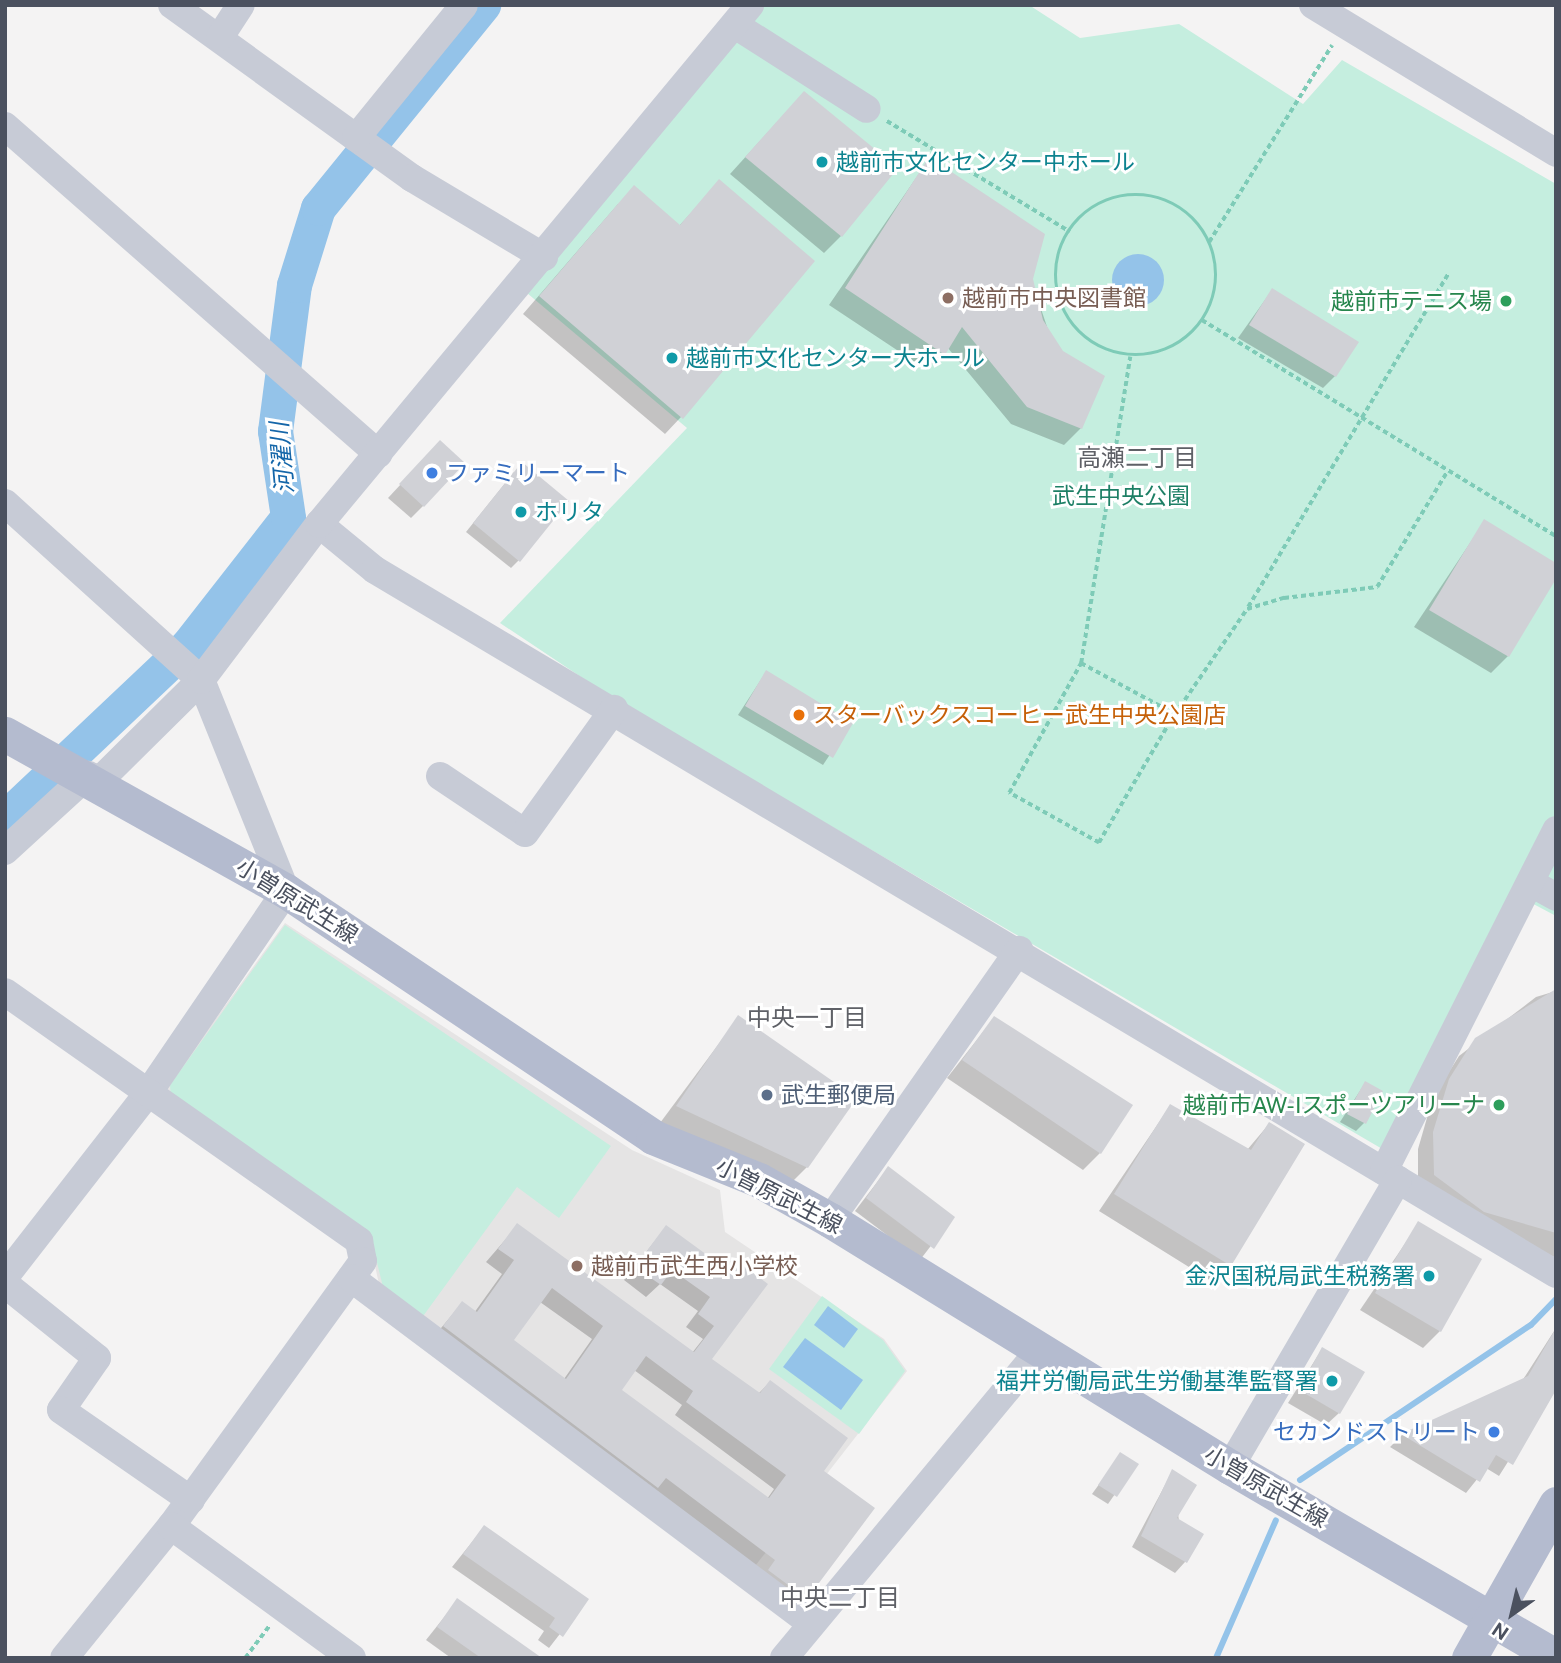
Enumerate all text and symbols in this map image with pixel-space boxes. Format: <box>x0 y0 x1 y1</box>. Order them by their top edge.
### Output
place label: 越前市文化センター中ホール <box>836 148 1135 176</box>
marker: 越前市文化センター中ホール <box>814 154 830 170</box>
place label: 越前市中央図書館 <box>962 284 1146 312</box>
place label: 越前市テニス場 <box>1331 287 1492 315</box>
marker: 越前市中央図書館 <box>940 290 956 306</box>
marker: 越前市テニス場 <box>1498 293 1514 309</box>
place label: 越前市文化センター大ホール <box>686 344 985 372</box>
marker: 越前市文化センター大ホール <box>664 350 680 366</box>
water label: 河濯川 <box>265 421 299 495</box>
district label: 高瀬二丁目 <box>1077 444 1197 472</box>
place label: ファミリーマート <box>446 459 630 487</box>
marker: ファミリーマート <box>424 465 440 481</box>
park label: 武生中央公園 <box>1052 482 1190 510</box>
place label: ホリタ <box>535 498 604 526</box>
marker: ホリタ <box>513 504 529 520</box>
place label: スターバックスコーヒー武生中央公園店 <box>813 701 1227 729</box>
marker: スターバックスコーヒー武生中央公園店 <box>791 707 807 723</box>
street label: 小曽原武生線 <box>231 853 363 949</box>
district label: 中央一丁目 <box>747 1004 867 1032</box>
place label: 武生郵便局 <box>781 1081 896 1109</box>
marker: 武生郵便局 <box>759 1087 775 1103</box>
place label: 越前市AW-Iスポーツアリーナ <box>1182 1091 1485 1119</box>
marker: 越前市AW-Iスポーツアリーナ <box>1491 1097 1507 1113</box>
street label: 小曽原武生線 <box>711 1152 847 1240</box>
place label: 越前市武生西小学校 <box>591 1252 798 1280</box>
marker: 越前市武生西小学校 <box>569 1258 585 1274</box>
place label: 金沢国税局武生税務署 <box>1185 1262 1415 1290</box>
marker: 金沢国税局武生税務署 <box>1421 1268 1437 1284</box>
place label: 福井労働局武生労働基準監督署 <box>996 1367 1318 1395</box>
marker: 福井労働局武生労働基準監督署 <box>1324 1373 1340 1389</box>
place label: セカンドストリート <box>1273 1418 1480 1446</box>
marker: セカンドストリート <box>1486 1424 1502 1440</box>
street label: 小曽原武生線 <box>1199 1441 1333 1533</box>
north arrow <box>1477 1579 1547 1649</box>
district label: 中央二丁目 <box>780 1584 900 1612</box>
text: N <box>1488 1618 1513 1645</box>

